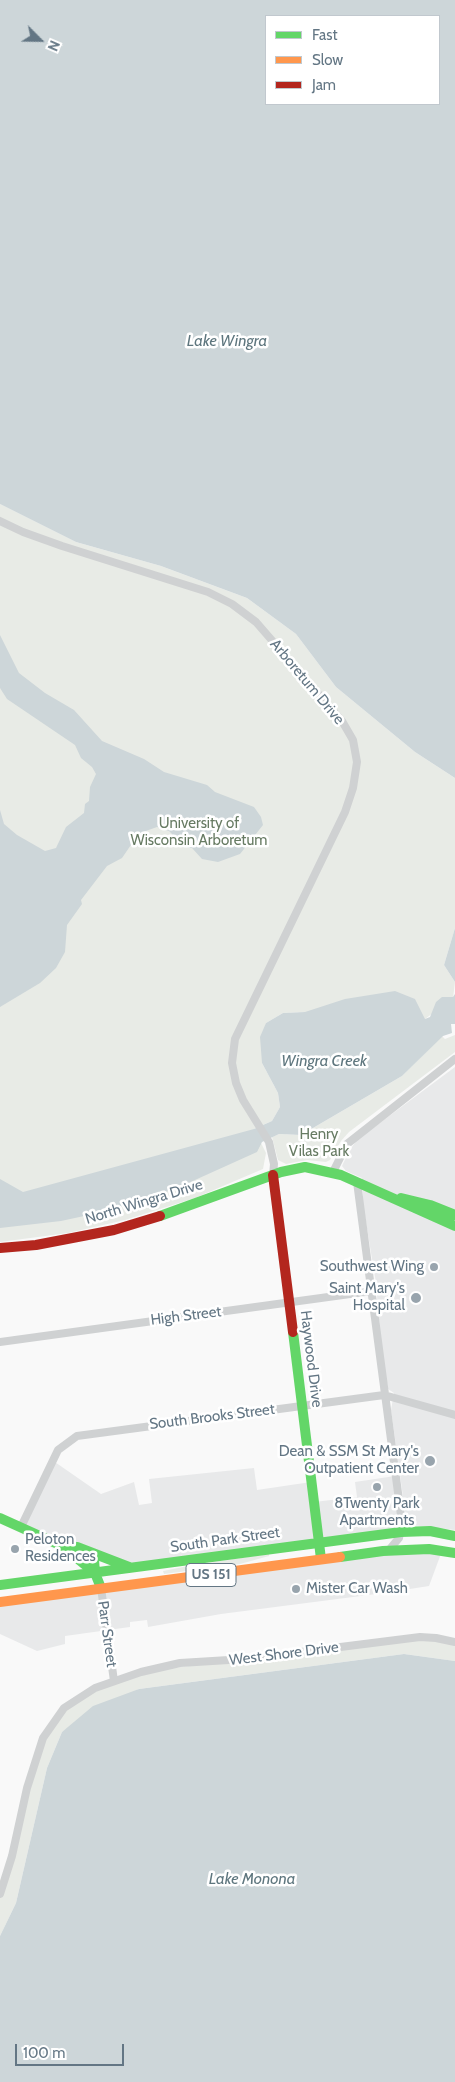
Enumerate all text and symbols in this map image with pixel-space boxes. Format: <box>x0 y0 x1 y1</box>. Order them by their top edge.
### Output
north arrow <box>15 15 65 65</box>
legend <box>265 15 440 105</box>
text: Fast <box>312 26 337 44</box>
text: N <box>44 38 64 54</box>
text: Slow <box>312 51 343 69</box>
text: Jam <box>312 76 336 94</box>
water label: Lake Wingra <box>187 331 267 351</box>
street label: Arboretum Drive <box>266 636 348 728</box>
park label: University of Wisconsin Arboretum <box>131 815 267 850</box>
water label: Wingra Creek <box>281 1051 367 1071</box>
park label: Henry Vilas Park <box>289 1126 349 1161</box>
street label: North Wingra Drive <box>83 1176 205 1228</box>
place label: Southwest Wing <box>320 1258 424 1276</box>
marker: Southwest Wing <box>428 1261 440 1273</box>
place label: Saint Mary's Hospital <box>329 1280 405 1315</box>
marker: Saint Mary's Hospital <box>409 1291 423 1305</box>
street label: High Street <box>150 1303 222 1329</box>
street label: Haywood Drive <box>296 1309 326 1409</box>
street label: South Brooks Street <box>148 1400 276 1434</box>
place label: Dean & SSM St Mary's Outpatient Center <box>279 1443 419 1478</box>
marker: Dean & SSM St Mary's Outpatient Center <box>423 1454 437 1468</box>
marker: 8Twenty Park Apartments <box>371 1481 383 1493</box>
place label: 8Twenty Park Apartments <box>334 1495 420 1530</box>
street label: South Park Street <box>169 1523 281 1557</box>
place label: Peloton Residences <box>25 1531 96 1566</box>
marker: Peloton Residences <box>9 1543 21 1555</box>
road number: US 151 <box>186 1564 236 1586</box>
place label: Mister Car Wash <box>306 1580 408 1598</box>
marker: Mister Car Wash <box>290 1583 302 1595</box>
street label: Parr Street <box>93 1600 121 1668</box>
street label: West Shore Drive <box>228 1638 340 1670</box>
water label: Lake Monona <box>209 1869 295 1889</box>
scale bar <box>18 2034 126 2066</box>
text: 100 m <box>23 2044 65 2062</box>

